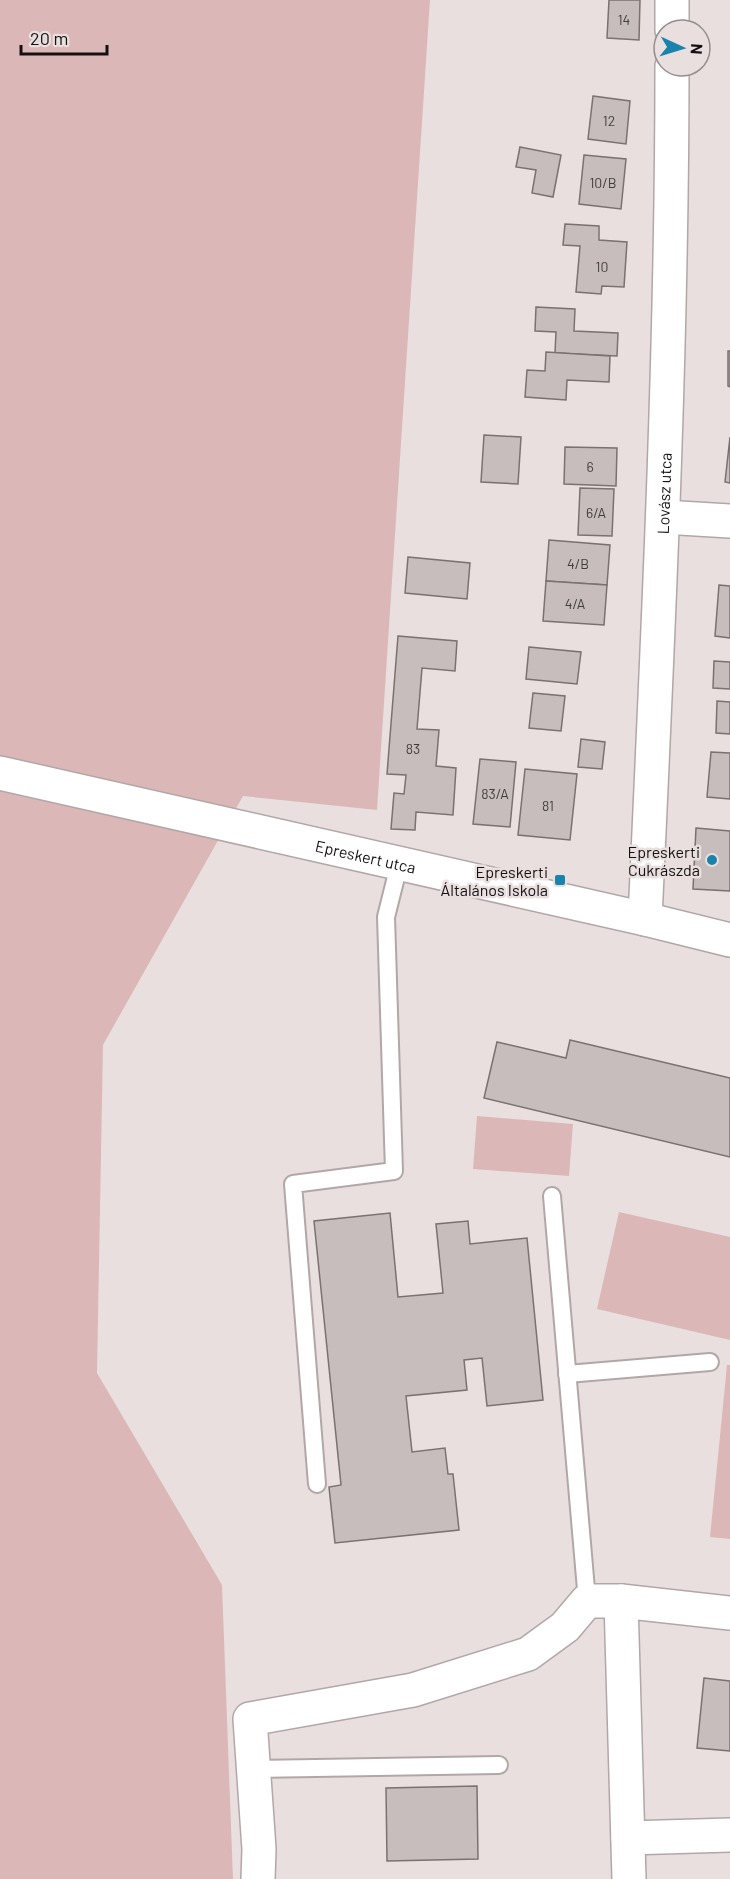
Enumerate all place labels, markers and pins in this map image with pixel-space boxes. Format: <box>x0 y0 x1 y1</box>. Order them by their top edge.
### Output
place label: Epreskerti Cukrászda <box>627 842 700 879</box>
marker: Epreskerti Cukrászda <box>705 853 719 867</box>
place label: Epreskerti Általános Iskola <box>441 862 548 899</box>
marker: Epreskerti Általános Iskola <box>553 873 567 887</box>

